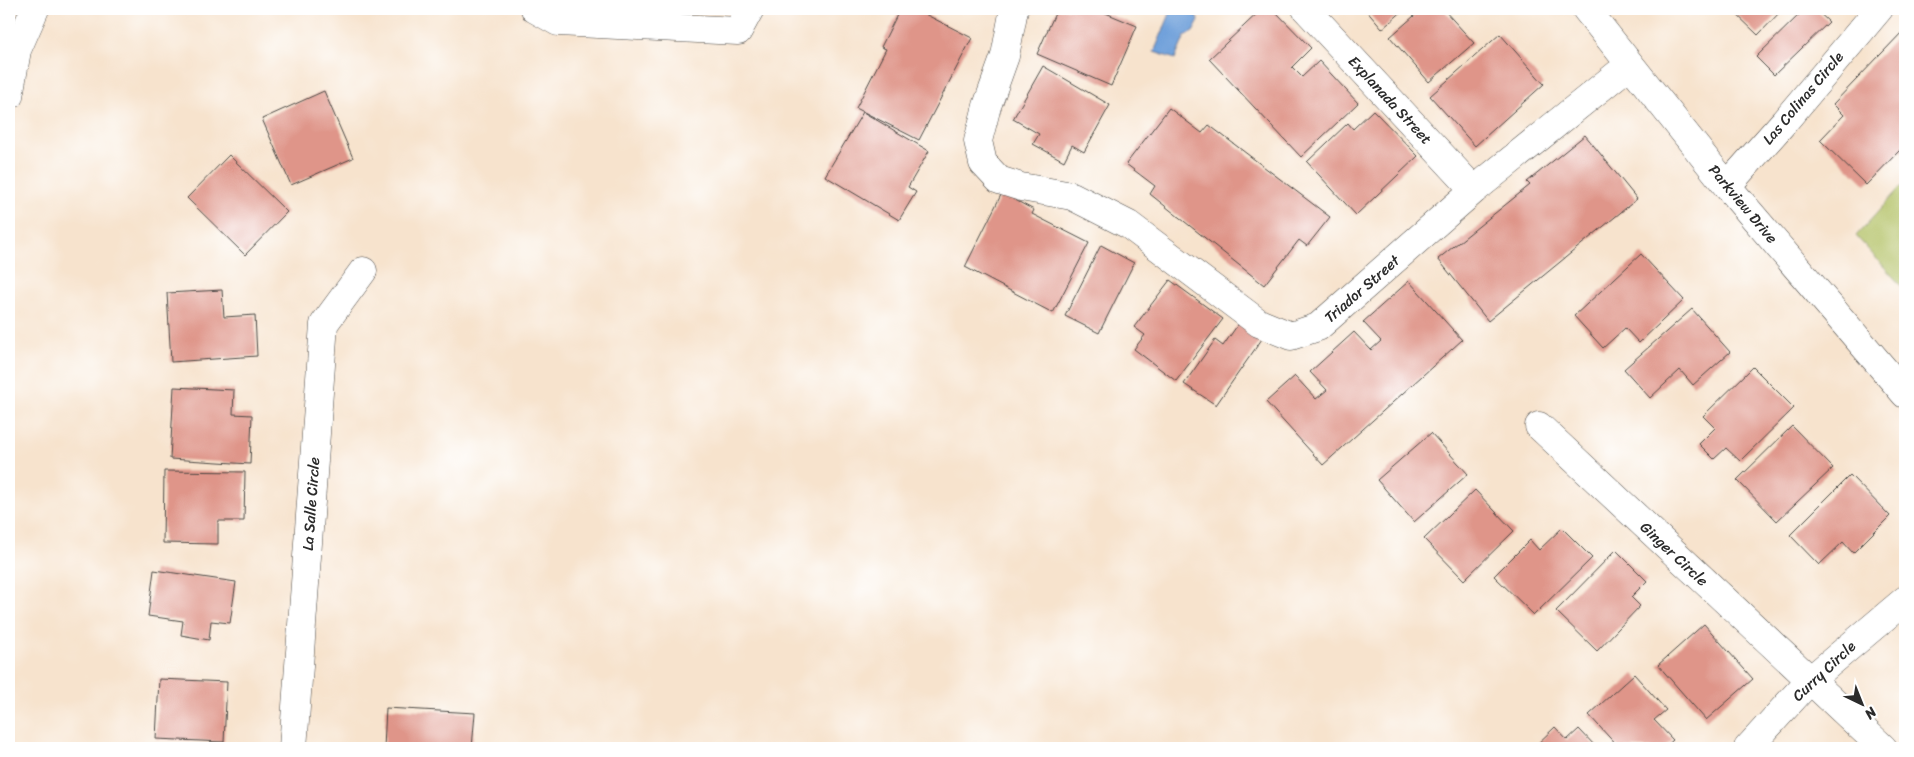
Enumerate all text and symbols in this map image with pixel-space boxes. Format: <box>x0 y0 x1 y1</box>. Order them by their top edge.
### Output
street label: Las Colinas Circle <box>1756 45 1850 151</box>
street label: Explanada Street <box>1342 49 1439 151</box>
street label: Parkview Drive <box>1702 158 1784 250</box>
street label: Triador Street <box>1318 248 1407 330</box>
street label: La Salle Circle <box>295 456 327 552</box>
street label: Ginger Circle <box>1634 515 1715 593</box>
street label: Curry Circle <box>1786 634 1862 708</box>
north arrow <box>1836 680 1886 730</box>
text: N <box>1858 700 1883 726</box>

